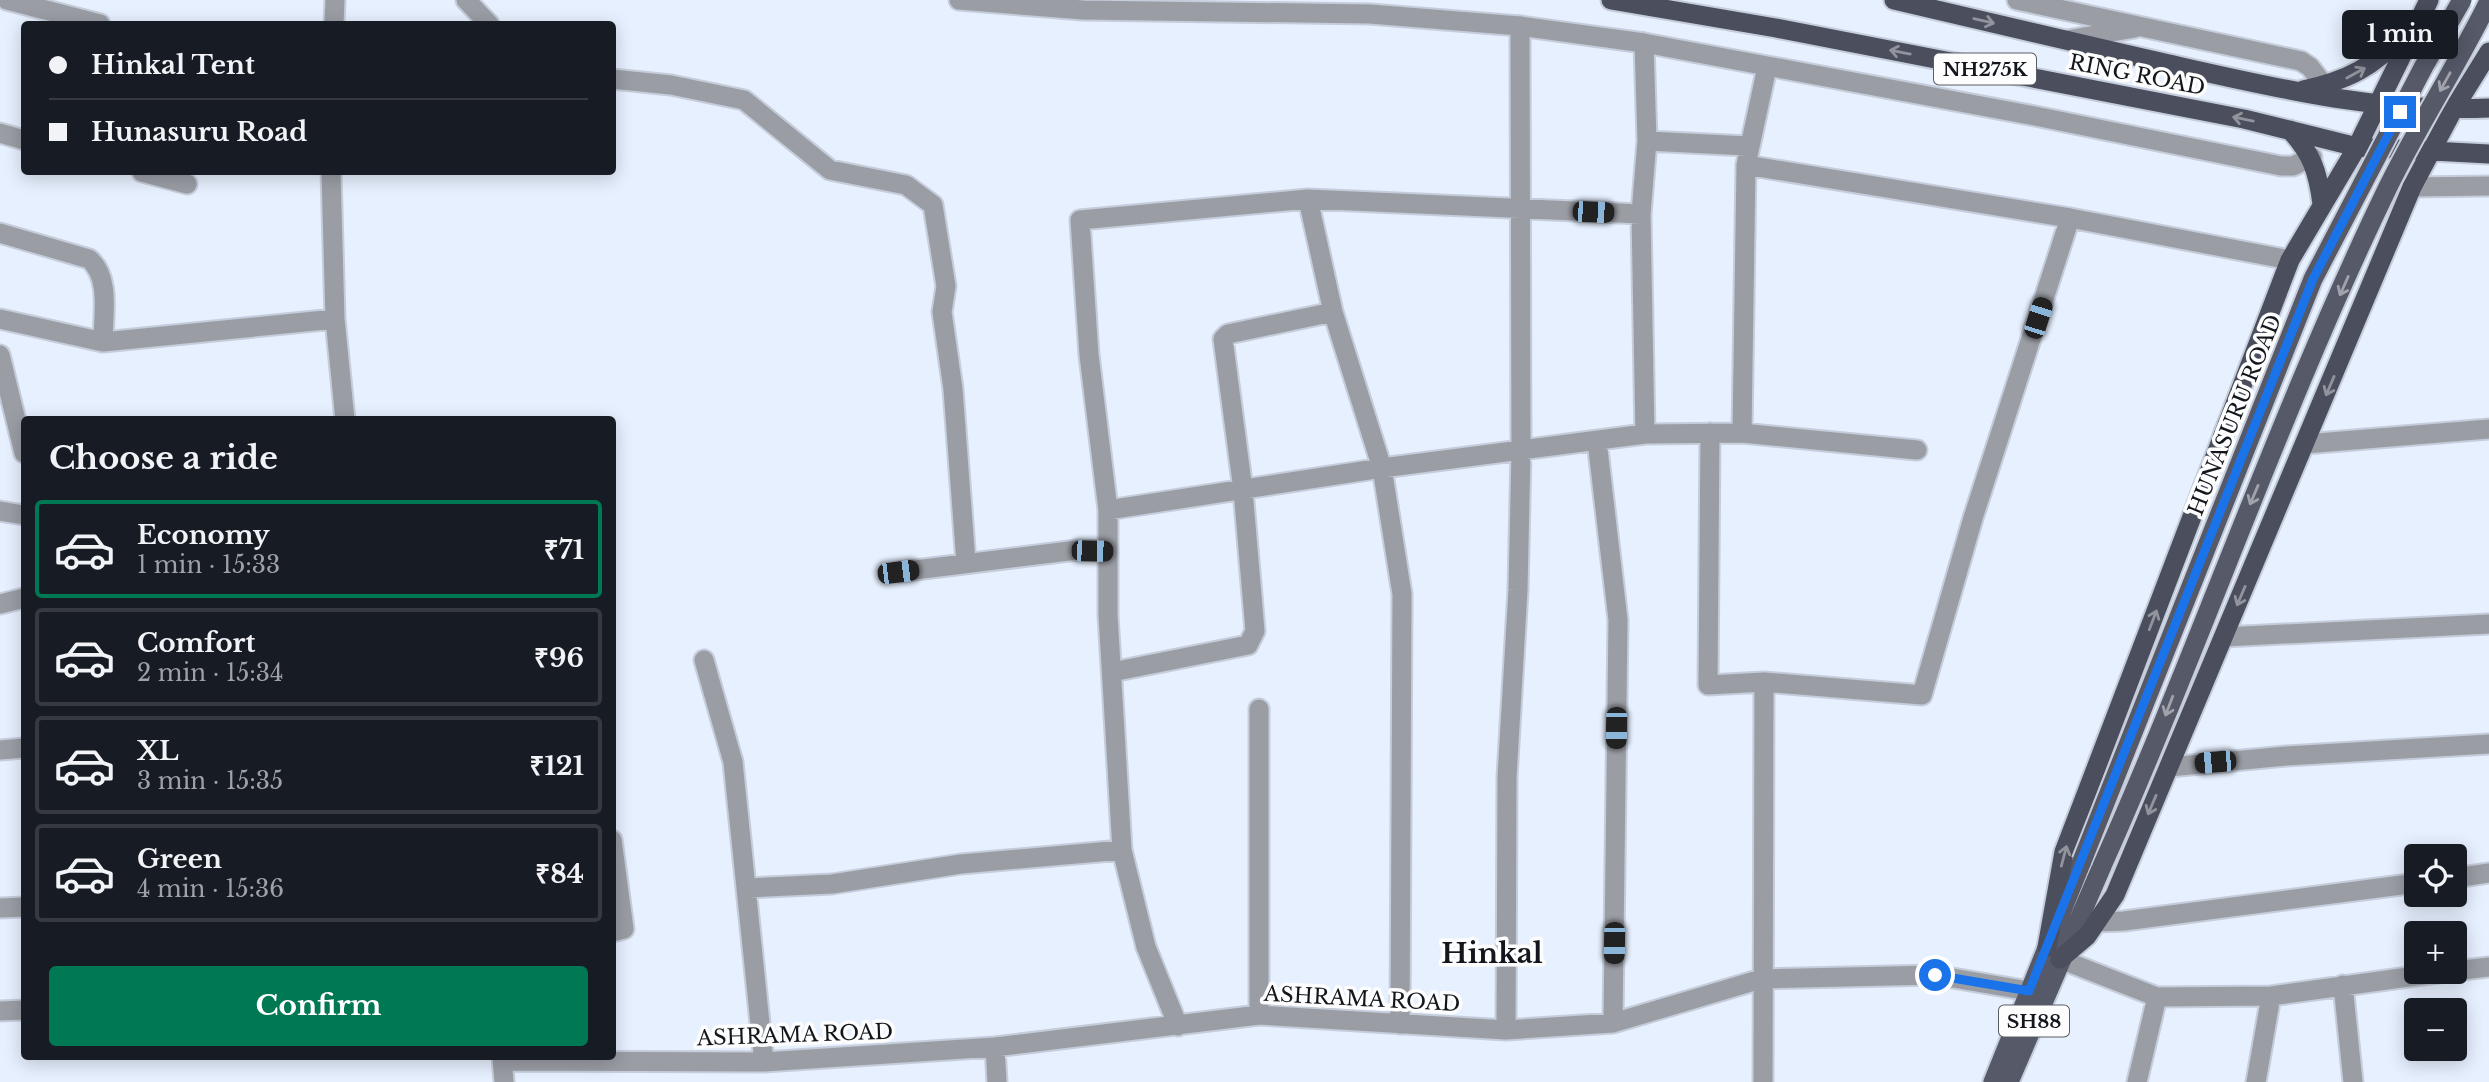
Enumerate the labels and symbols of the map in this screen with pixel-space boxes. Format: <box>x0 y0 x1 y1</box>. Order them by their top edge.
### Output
callout: 1 min <box>2342 10 2458 60</box>
one-way arrow <box>1972 15 1995 28</box>
one-way arrow <box>1889 45 1911 58</box>
street label: RING ROAD <box>2067 49 2207 101</box>
road number: NH275K <box>1934 54 2036 85</box>
one-way arrow <box>2346 66 2366 80</box>
one-way arrow <box>2438 72 2452 92</box>
route end <box>2384 96 2416 128</box>
one-way arrow <box>2232 112 2255 126</box>
car <box>1572 201 1615 223</box>
one-way arrow <box>2337 275 2350 296</box>
car <box>2022 295 2055 341</box>
street label: HUNASURU ROAD <box>2183 311 2287 519</box>
one-way arrow <box>2322 375 2335 396</box>
one-way arrow <box>2247 483 2260 505</box>
car <box>1071 540 1114 562</box>
car <box>876 559 921 585</box>
one-way arrow <box>2234 584 2247 606</box>
one-way arrow <box>2147 610 2160 632</box>
one-way arrow <box>2162 695 2175 716</box>
car <box>1606 707 1627 749</box>
car <box>2194 750 2237 774</box>
one-way arrow <box>2145 794 2158 815</box>
one-way arrow <box>2058 845 2071 867</box>
car <box>1604 922 1625 964</box>
district label: Hinkal <box>1441 936 1543 971</box>
route start <box>1919 959 1951 991</box>
street label: ASHRAMA ROAD <box>1262 981 1461 1017</box>
road number: SH88 <box>1999 1006 2069 1036</box>
street label: ASHRAMA ROAD <box>695 1019 894 1051</box>

